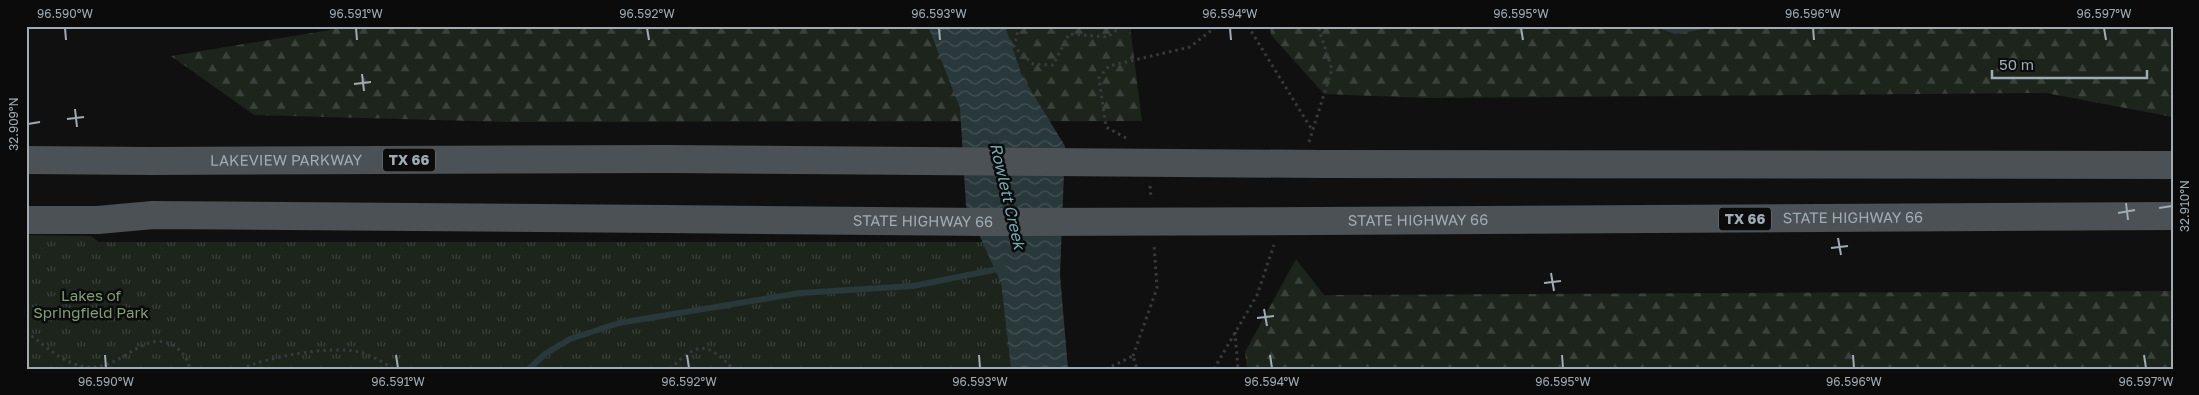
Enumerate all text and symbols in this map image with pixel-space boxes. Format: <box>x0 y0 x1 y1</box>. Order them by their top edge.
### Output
text: 96.590°W <box>37 6 93 21</box>
text: 96.591°W <box>329 6 383 21</box>
text: 96.592°W <box>619 6 675 21</box>
text: 96.593°W <box>911 6 967 21</box>
text: 96.594°W <box>1202 6 1258 21</box>
text: 96.595°W <box>1493 6 1549 21</box>
text: 96.596°W <box>1785 6 1841 21</box>
text: 96.597°W <box>2077 6 2132 21</box>
scale bar <box>1992 48 2146 80</box>
text: 50 m <box>1999 55 2034 73</box>
text: 32.909°N <box>6 97 21 151</box>
water label: Rowlett Creek <box>986 141 1030 253</box>
road number: TX 66 <box>383 148 435 172</box>
street label: LAKEVIEW PARKWAY <box>210 150 362 169</box>
text: 32.910°N <box>2177 180 2192 232</box>
street label: STATE HIGHWAY 66 <box>1783 207 1923 226</box>
road number: TX 66 <box>1719 208 1771 230</box>
street label: STATE HIGHWAY 66 <box>1348 210 1488 229</box>
street label: STATE HIGHWAY 66 <box>853 211 993 230</box>
park label: Lakes of Springfield Park <box>33 286 149 321</box>
text: 96.590°W <box>78 374 134 389</box>
text: 96.591°W <box>371 374 425 389</box>
text: 96.592°W <box>661 374 717 389</box>
text: 96.593°W <box>952 374 1008 389</box>
text: 96.594°W <box>1244 374 1300 389</box>
text: 96.595°W <box>1535 374 1591 389</box>
text: 96.596°W <box>1826 374 1882 389</box>
text: 96.597°W <box>2119 374 2174 389</box>

